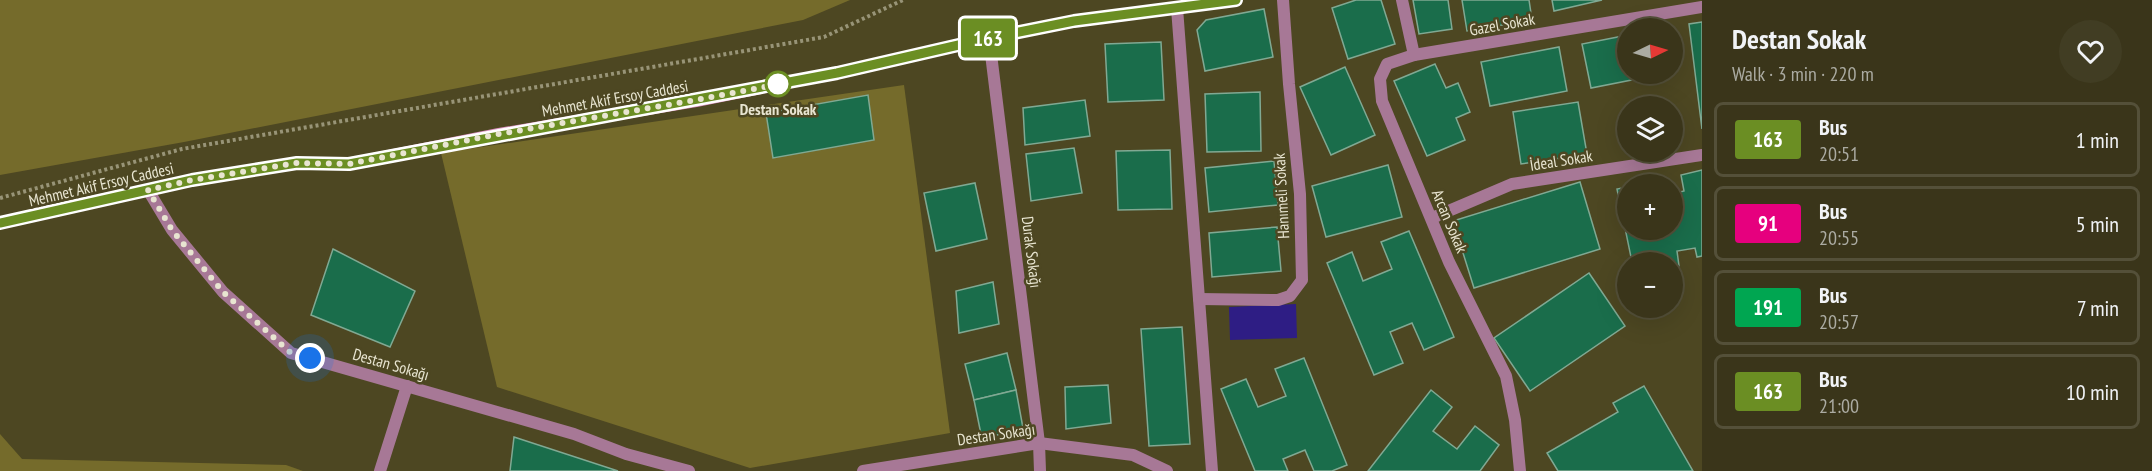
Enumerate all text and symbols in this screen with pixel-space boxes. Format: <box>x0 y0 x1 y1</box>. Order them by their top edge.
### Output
street label: Gazel Sokak <box>1468 8 1537 40</box>
line badge: 163 <box>954 18 1022 57</box>
north arrow <box>1617 18 1683 84</box>
map controls <box>1617 18 1683 318</box>
text: Destan Sokak <box>1732 20 1866 57</box>
button: heart <box>2059 20 2122 83</box>
text: 163 <box>973 25 1003 52</box>
text: Walk · 3 min · 220 m <box>1732 61 1874 87</box>
marker: Destan Sokak <box>765 71 791 97</box>
street label: Mehmet Akif Ersoy Caddesi <box>540 75 690 121</box>
button: layers <box>1617 96 1683 162</box>
place label: Destan Sokak <box>740 99 817 119</box>
text: Bus <box>1819 113 1847 141</box>
text: 163 <box>1753 126 1783 153</box>
text: 1 min <box>2076 126 2119 154</box>
text: 20:51 <box>1819 141 1859 167</box>
street label: İdeal Sokak <box>1528 145 1595 175</box>
street label: Hanımeli Sokak <box>1269 152 1293 239</box>
street label: Mehmet Akif Ersoy Caddesi <box>27 158 175 210</box>
button: + <box>1617 174 1683 240</box>
street label: Arcan Sokak <box>1428 186 1473 256</box>
text: Bus <box>1819 197 1847 225</box>
text: 91 <box>1758 210 1778 237</box>
text: 5 min <box>2076 210 2119 238</box>
street label: Durak Sokağı <box>1018 215 1046 289</box>
text: 20:55 <box>1819 225 1859 251</box>
button: − <box>1617 252 1683 318</box>
text: Bus <box>1819 281 1847 309</box>
text: 191 <box>1753 294 1783 321</box>
text: 7 min <box>2077 294 2119 322</box>
text: 20:57 <box>1819 309 1859 335</box>
your location <box>295 343 325 373</box>
street label: Destan Sokağı <box>351 344 431 384</box>
text: Bus <box>1819 365 1847 393</box>
text: 163 <box>1753 378 1783 405</box>
text: 10 min <box>2066 378 2119 406</box>
text: 21:00 <box>1819 393 1859 419</box>
street label: Destan Sokağı <box>956 419 1036 449</box>

